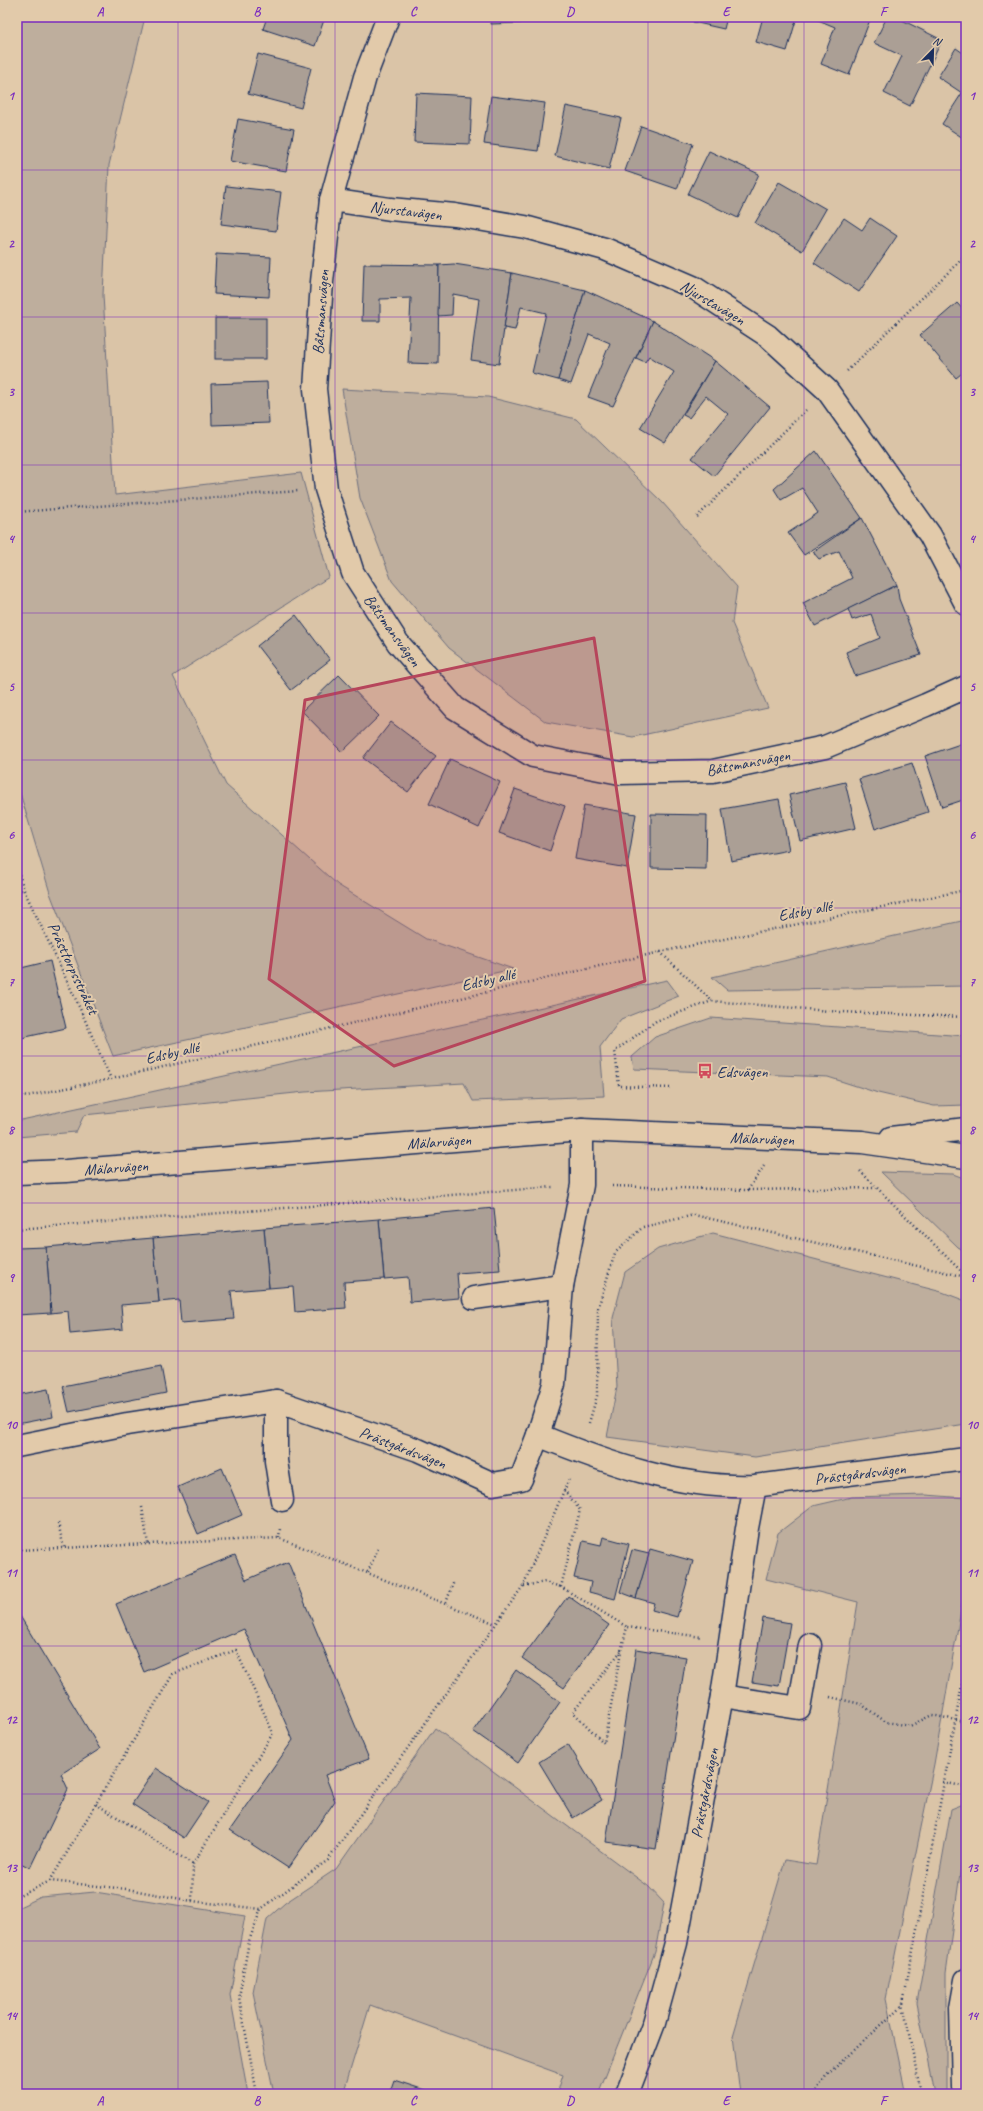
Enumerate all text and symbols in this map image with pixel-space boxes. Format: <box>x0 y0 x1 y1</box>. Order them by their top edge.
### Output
text: A <box>97 4 105 20</box>
text: B <box>254 4 262 20</box>
text: C <box>410 4 418 20</box>
text: D <box>566 4 575 20</box>
text: E <box>723 4 732 20</box>
text: F <box>880 4 889 20</box>
north arrow <box>913 30 953 70</box>
text: N <box>931 33 945 49</box>
text: 1 <box>8 88 16 104</box>
text: 1 <box>969 88 977 104</box>
street label: Njurstavägen <box>369 197 444 225</box>
text: 2 <box>8 236 15 252</box>
text: 2 <box>969 236 976 252</box>
street label: Båtsmansvägen <box>308 268 334 355</box>
street label: Njurstavägen <box>676 276 749 330</box>
text: 3 <box>8 384 15 400</box>
text: 3 <box>969 384 976 400</box>
text: 4 <box>8 531 16 547</box>
text: 4 <box>969 531 977 547</box>
street label: Båtsmansvägen <box>359 590 426 672</box>
text: 5 <box>8 679 15 695</box>
text: 5 <box>969 679 976 695</box>
street label: Båtsmansvägen <box>705 745 793 781</box>
text: 6 <box>8 827 15 843</box>
text: 6 <box>969 827 976 843</box>
street label: Edsby allé <box>777 895 836 926</box>
street label: Prästtorpsstråket <box>43 919 104 1019</box>
street label: Edsby allé <box>460 964 520 996</box>
text: 7 <box>8 974 15 990</box>
text: 7 <box>969 974 976 990</box>
street label: Edsby allé <box>144 1037 204 1069</box>
bus stop icon: Edsvägen <box>696 1062 714 1080</box>
place label: Edsvägen <box>717 1062 768 1082</box>
text: 8 <box>8 1122 16 1138</box>
text: 8 <box>969 1122 977 1138</box>
street label: Mälarvägen <box>729 1128 795 1150</box>
street label: Mälarvägen <box>406 1130 473 1154</box>
street label: Mälarvägen <box>83 1156 150 1180</box>
text: 9 <box>8 1270 15 1286</box>
text: 9 <box>969 1270 976 1286</box>
text: 10 <box>5 1417 18 1433</box>
text: 10 <box>966 1417 979 1433</box>
street label: Prästgårdsvägen <box>356 1422 450 1474</box>
street label: Prästgårdsvägen <box>814 1458 908 1489</box>
text: 11 <box>5 1565 19 1581</box>
text: 11 <box>966 1565 980 1581</box>
text: 12 <box>5 1712 18 1728</box>
text: 12 <box>966 1712 979 1728</box>
street label: Prästgårdsvägen <box>686 1746 724 1840</box>
text: 13 <box>5 1860 18 1876</box>
text: 13 <box>966 1860 979 1876</box>
text: 14 <box>5 2008 19 2024</box>
text: 14 <box>966 2008 980 2024</box>
text: A <box>97 2093 105 2109</box>
text: B <box>254 2093 262 2109</box>
text: C <box>410 2093 418 2109</box>
text: D <box>566 2093 575 2109</box>
text: E <box>723 2093 732 2109</box>
text: F <box>880 2093 889 2109</box>

